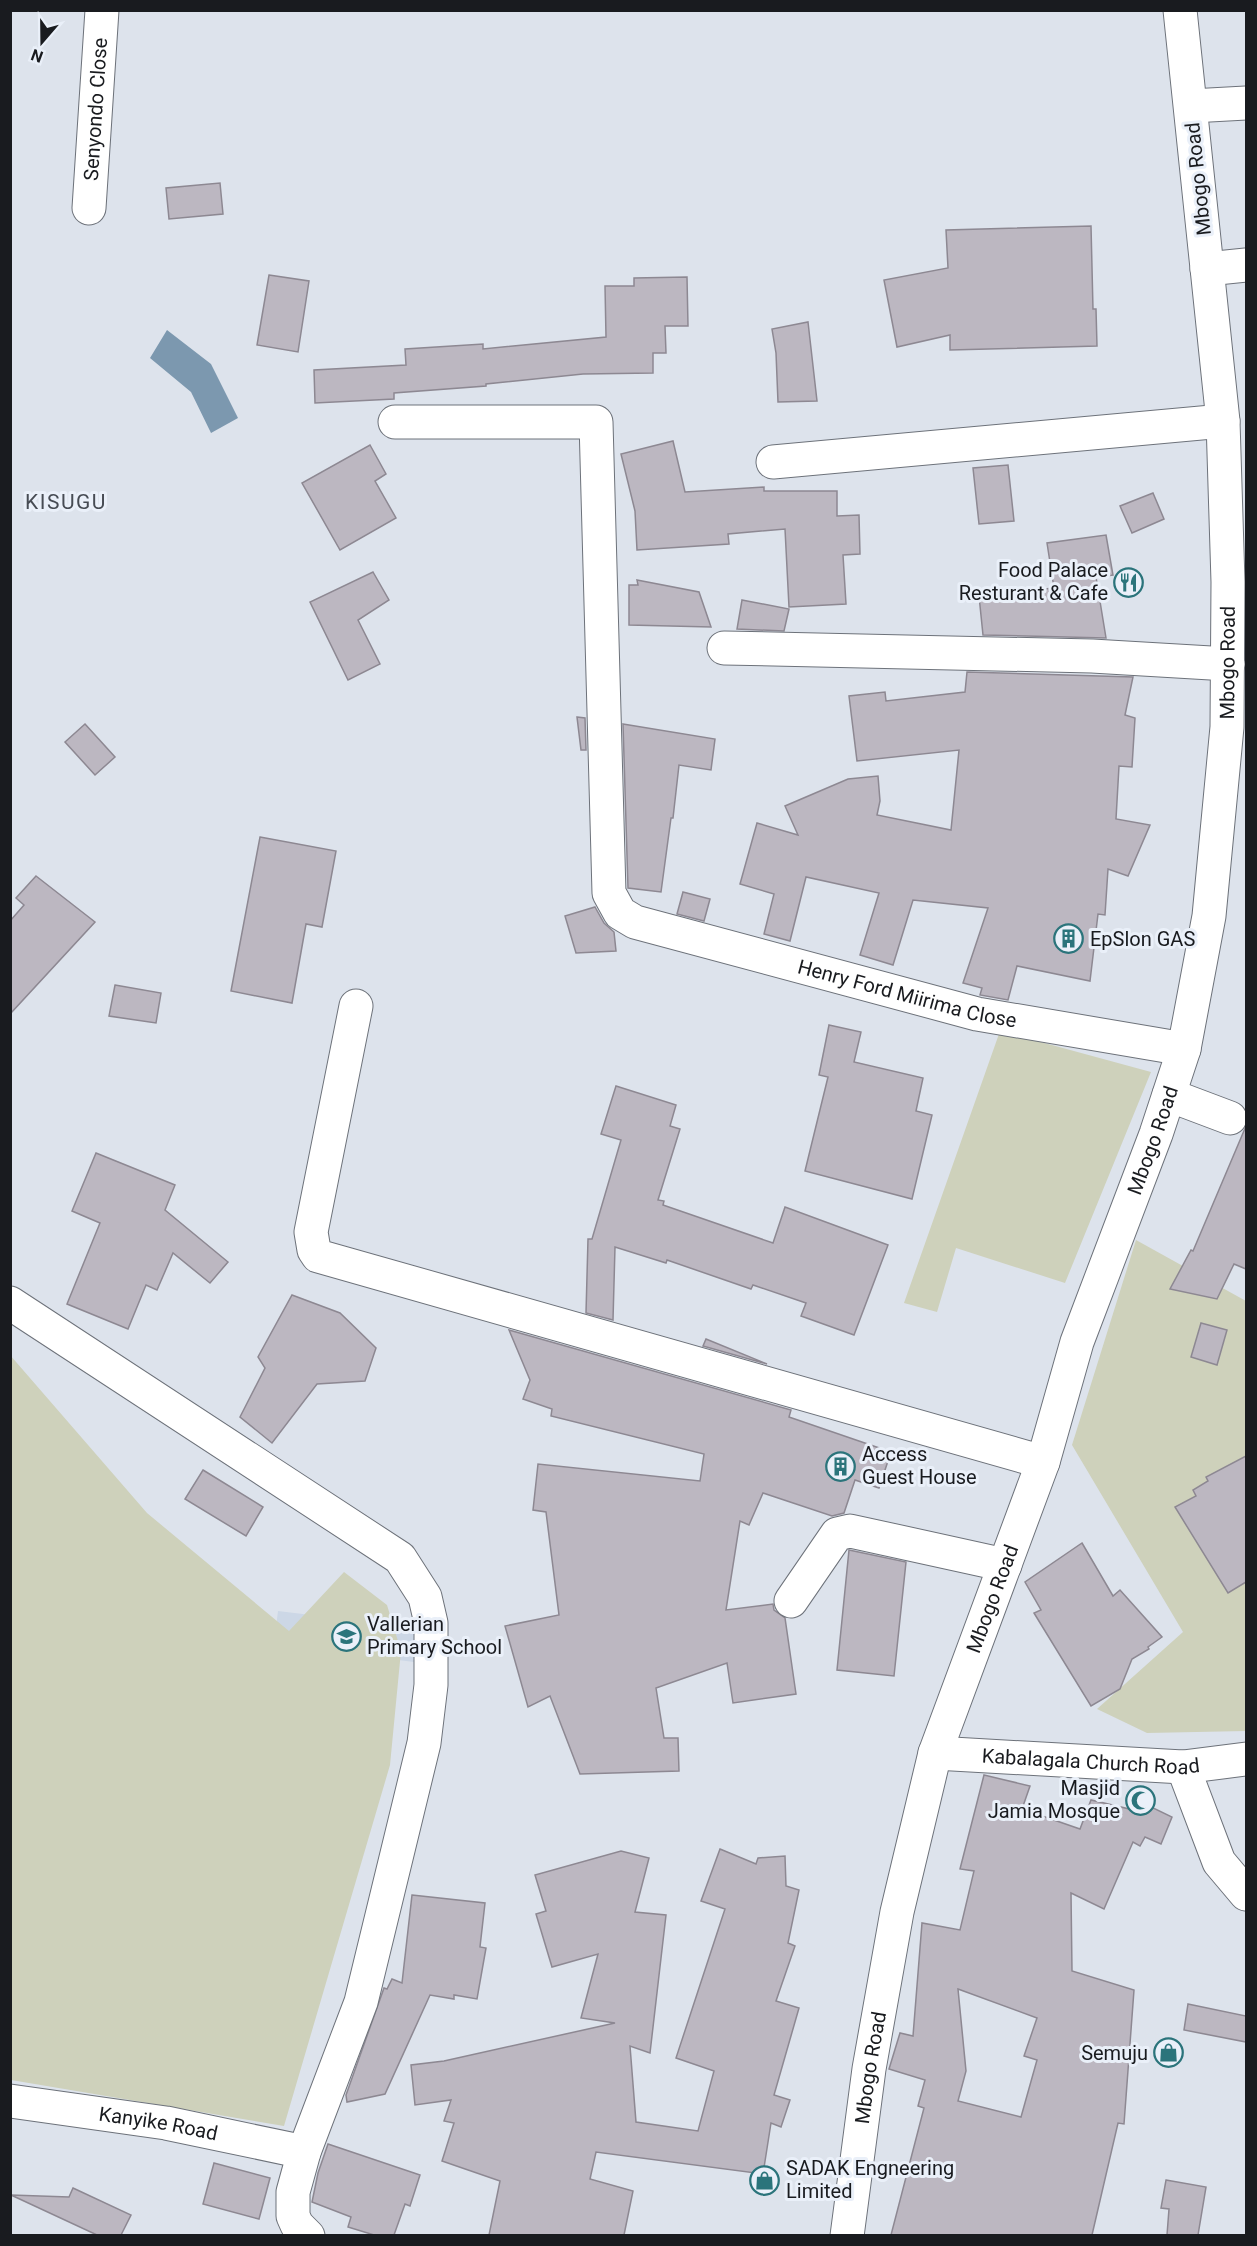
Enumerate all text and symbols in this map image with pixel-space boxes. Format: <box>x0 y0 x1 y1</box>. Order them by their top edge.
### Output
north arrow <box>12 12 72 72</box>
street label: Senyondo Close <box>79 37 112 181</box>
text: N <box>28 45 46 66</box>
street label: Mbogo Road <box>1180 121 1216 237</box>
district label: KISUGU <box>25 490 107 514</box>
place label: Food Palace Resturant & Cafe <box>959 558 1108 605</box>
restaurant icon: Food Palace Resturant & Cafe <box>1113 566 1145 598</box>
street label: Mbogo Road <box>1215 606 1240 720</box>
building icon: EpSlon GAS <box>1053 923 1085 955</box>
place label: EpSlon GAS <box>1090 927 1195 951</box>
street label: Henry Ford Miirima Close <box>795 954 1018 1032</box>
street label: Mbogo Road <box>1122 1083 1183 1198</box>
place label: Access Guest House <box>862 1442 977 1489</box>
building icon: Access Guest House <box>825 1450 857 1482</box>
street label: Mbogo Road <box>961 1541 1023 1656</box>
place label: Vallerian Primary School <box>367 1612 502 1659</box>
school or university icon: Vallerian Primary School <box>330 1620 362 1652</box>
street label: Kabalagala Church Road <box>981 1744 1201 1779</box>
place label: Masjid Jamia Mosque <box>988 1776 1120 1823</box>
mosque icon: Masjid Jamia Mosque <box>1125 1784 1157 1816</box>
street label: Mbogo Road <box>850 2009 891 2125</box>
shop icon: Semuju <box>1153 2037 1185 2069</box>
place label: Semuju <box>1081 2041 1148 2065</box>
street label: Kanyike Road <box>97 2102 220 2146</box>
place label: SADAK Engneering Limited <box>786 2156 954 2203</box>
shop icon: SADAK Engneering Limited <box>749 2164 781 2196</box>

